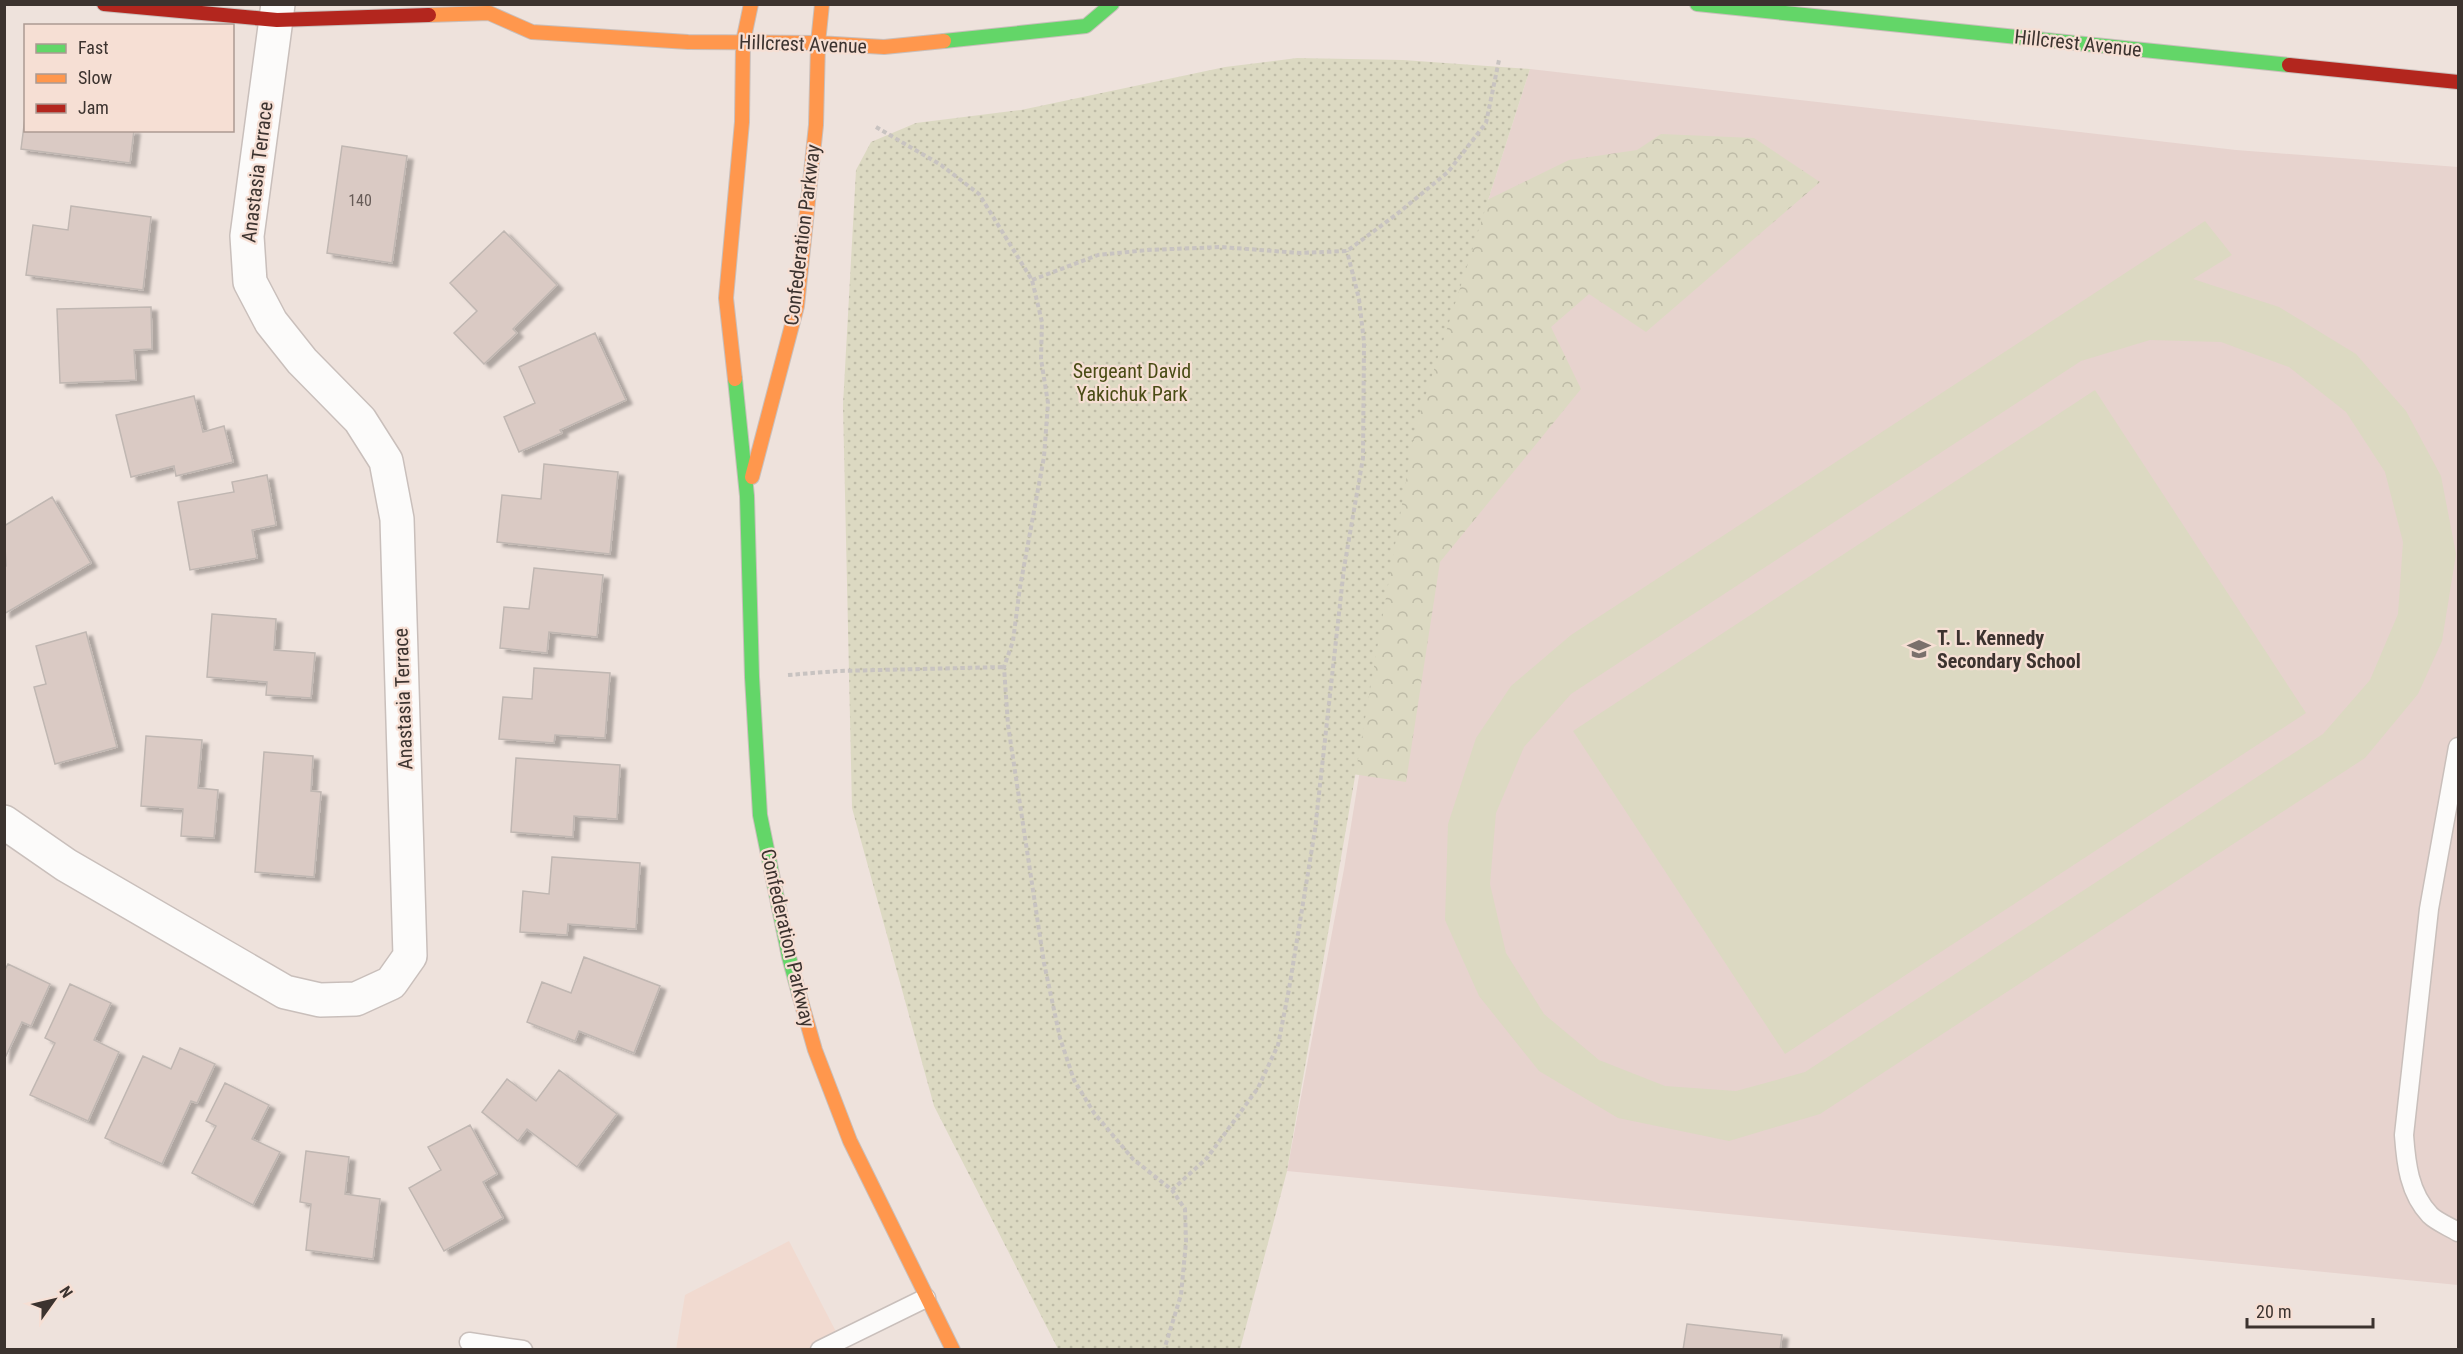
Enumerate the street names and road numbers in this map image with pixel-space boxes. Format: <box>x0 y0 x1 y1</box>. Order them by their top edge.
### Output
street label: Hillcrest Avenue <box>2013 24 2143 62</box>
street label: Hillcrest Avenue <box>739 30 867 58</box>
street label: Anastasia Terrace <box>236 100 278 244</box>
street label: Confederation Parkway <box>779 143 825 327</box>
street label: Anastasia Terrace <box>389 628 417 770</box>
street label: Confederation Parkway <box>756 846 820 1030</box>

